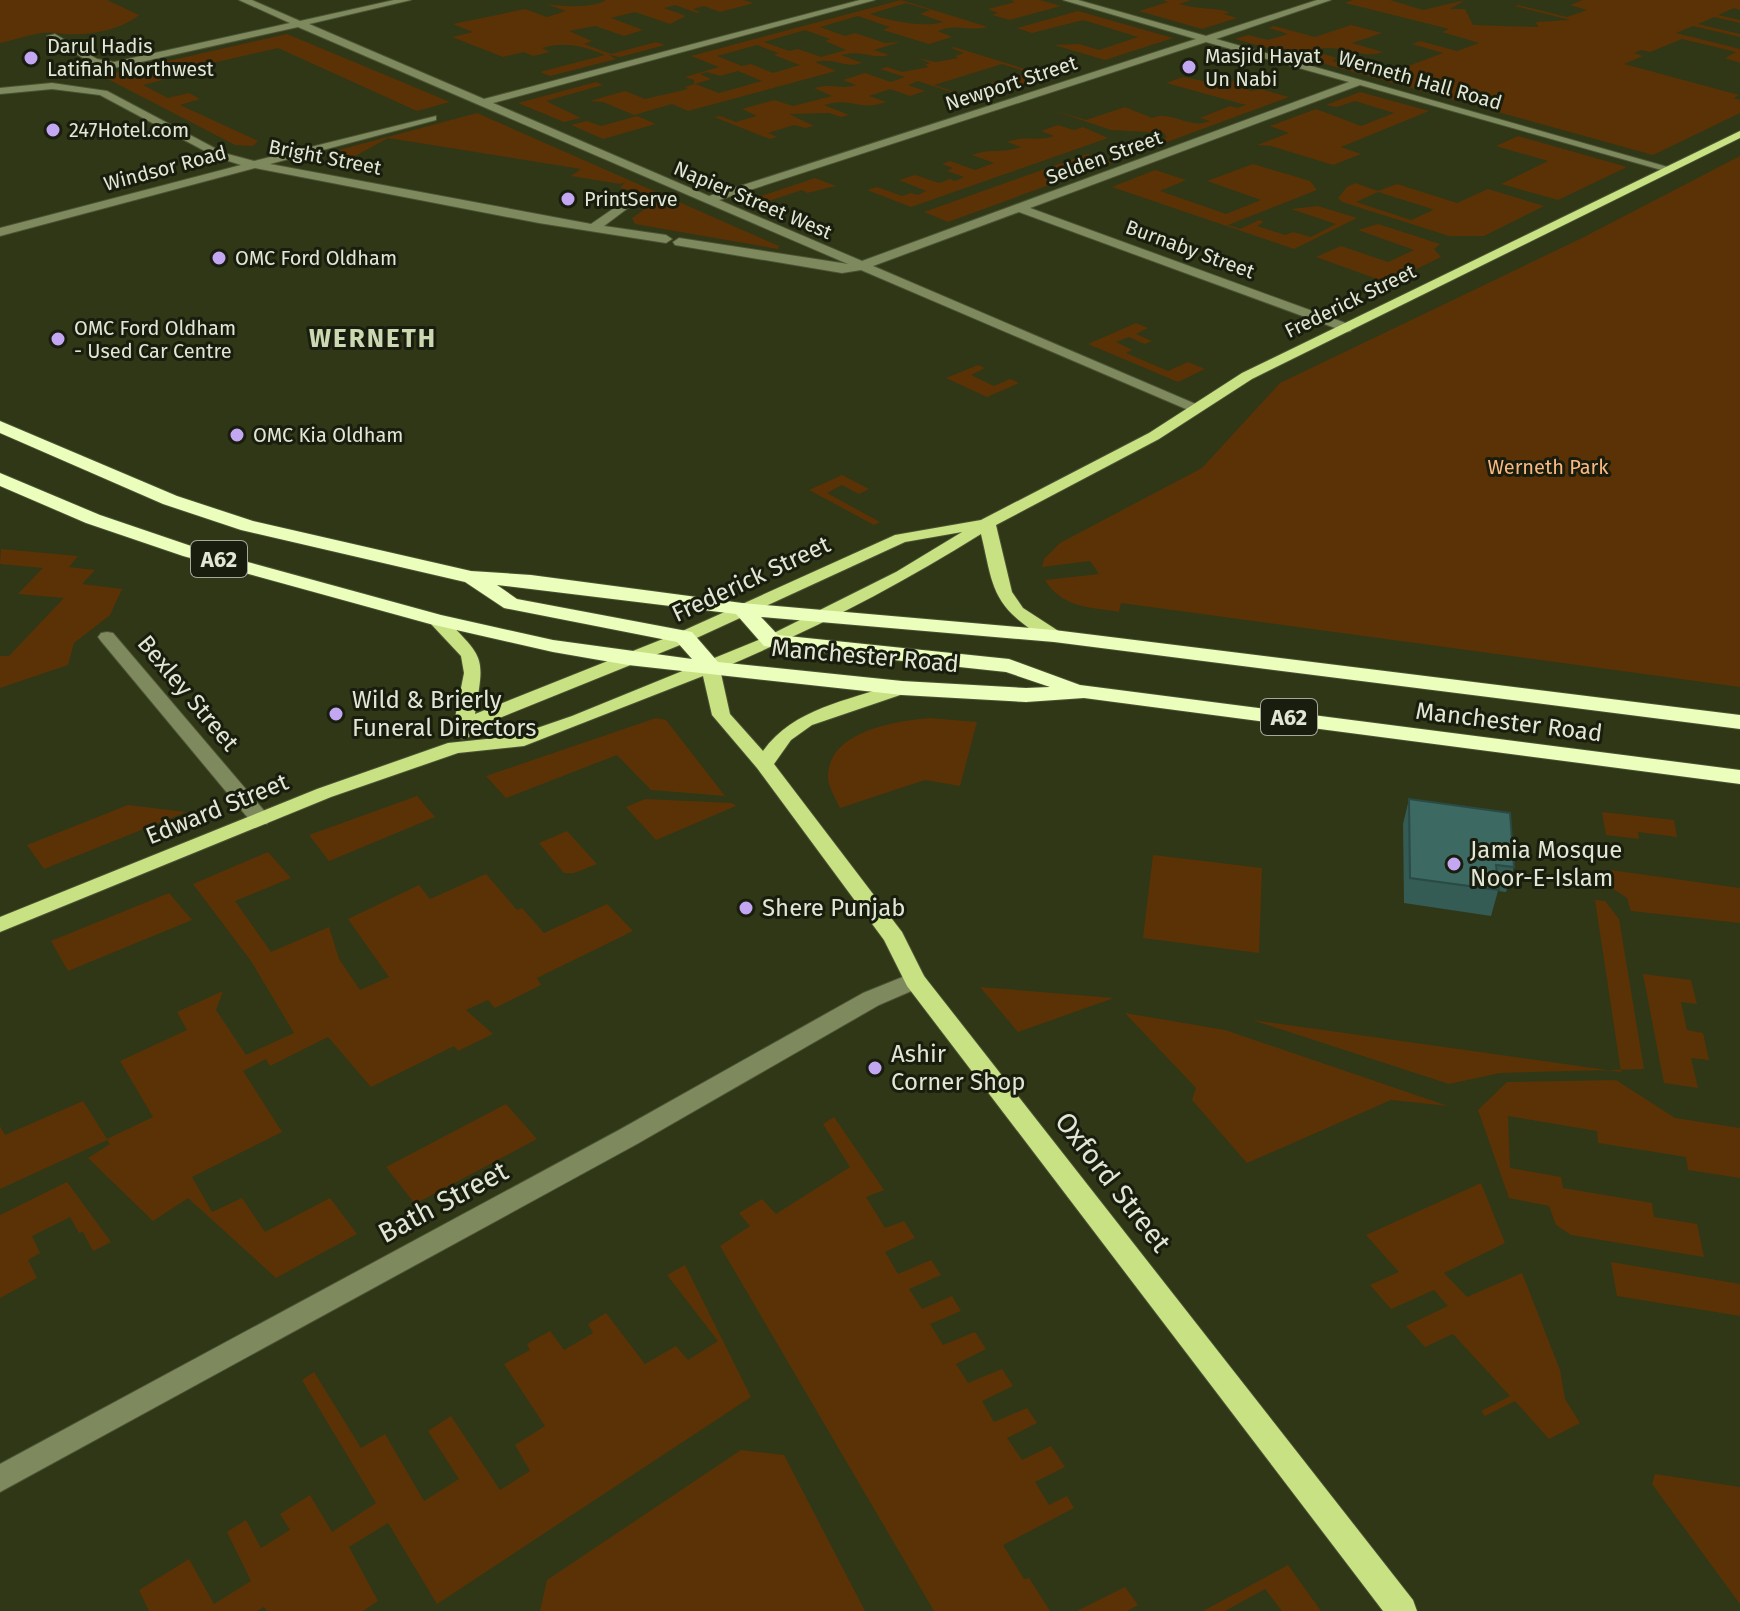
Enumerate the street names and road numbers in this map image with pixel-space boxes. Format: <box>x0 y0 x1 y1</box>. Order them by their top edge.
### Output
street label: Werneth Hall Road <box>1335 45 1505 115</box>
street label: Newport Street <box>942 50 1081 116</box>
street label: Selden Street <box>1043 125 1166 189</box>
street label: Bright Street <box>267 134 384 180</box>
street label: Windsor Road <box>101 140 229 196</box>
street label: Napier Street West <box>670 156 836 244</box>
street label: Burnaby Street <box>1122 215 1258 284</box>
street label: Frederick Street <box>1281 259 1420 343</box>
street label: Frederick Street <box>667 530 835 628</box>
road number: A62 <box>191 541 247 577</box>
street label: Bexley Street <box>132 630 245 757</box>
street label: Manchester Road <box>770 634 960 678</box>
street label: Manchester Road <box>1414 697 1604 747</box>
road number: A62 <box>1261 699 1317 735</box>
street label: Edward Street <box>142 768 293 850</box>
street label: Oxford Street <box>1048 1106 1178 1259</box>
street label: Bath Street <box>372 1154 514 1250</box>

